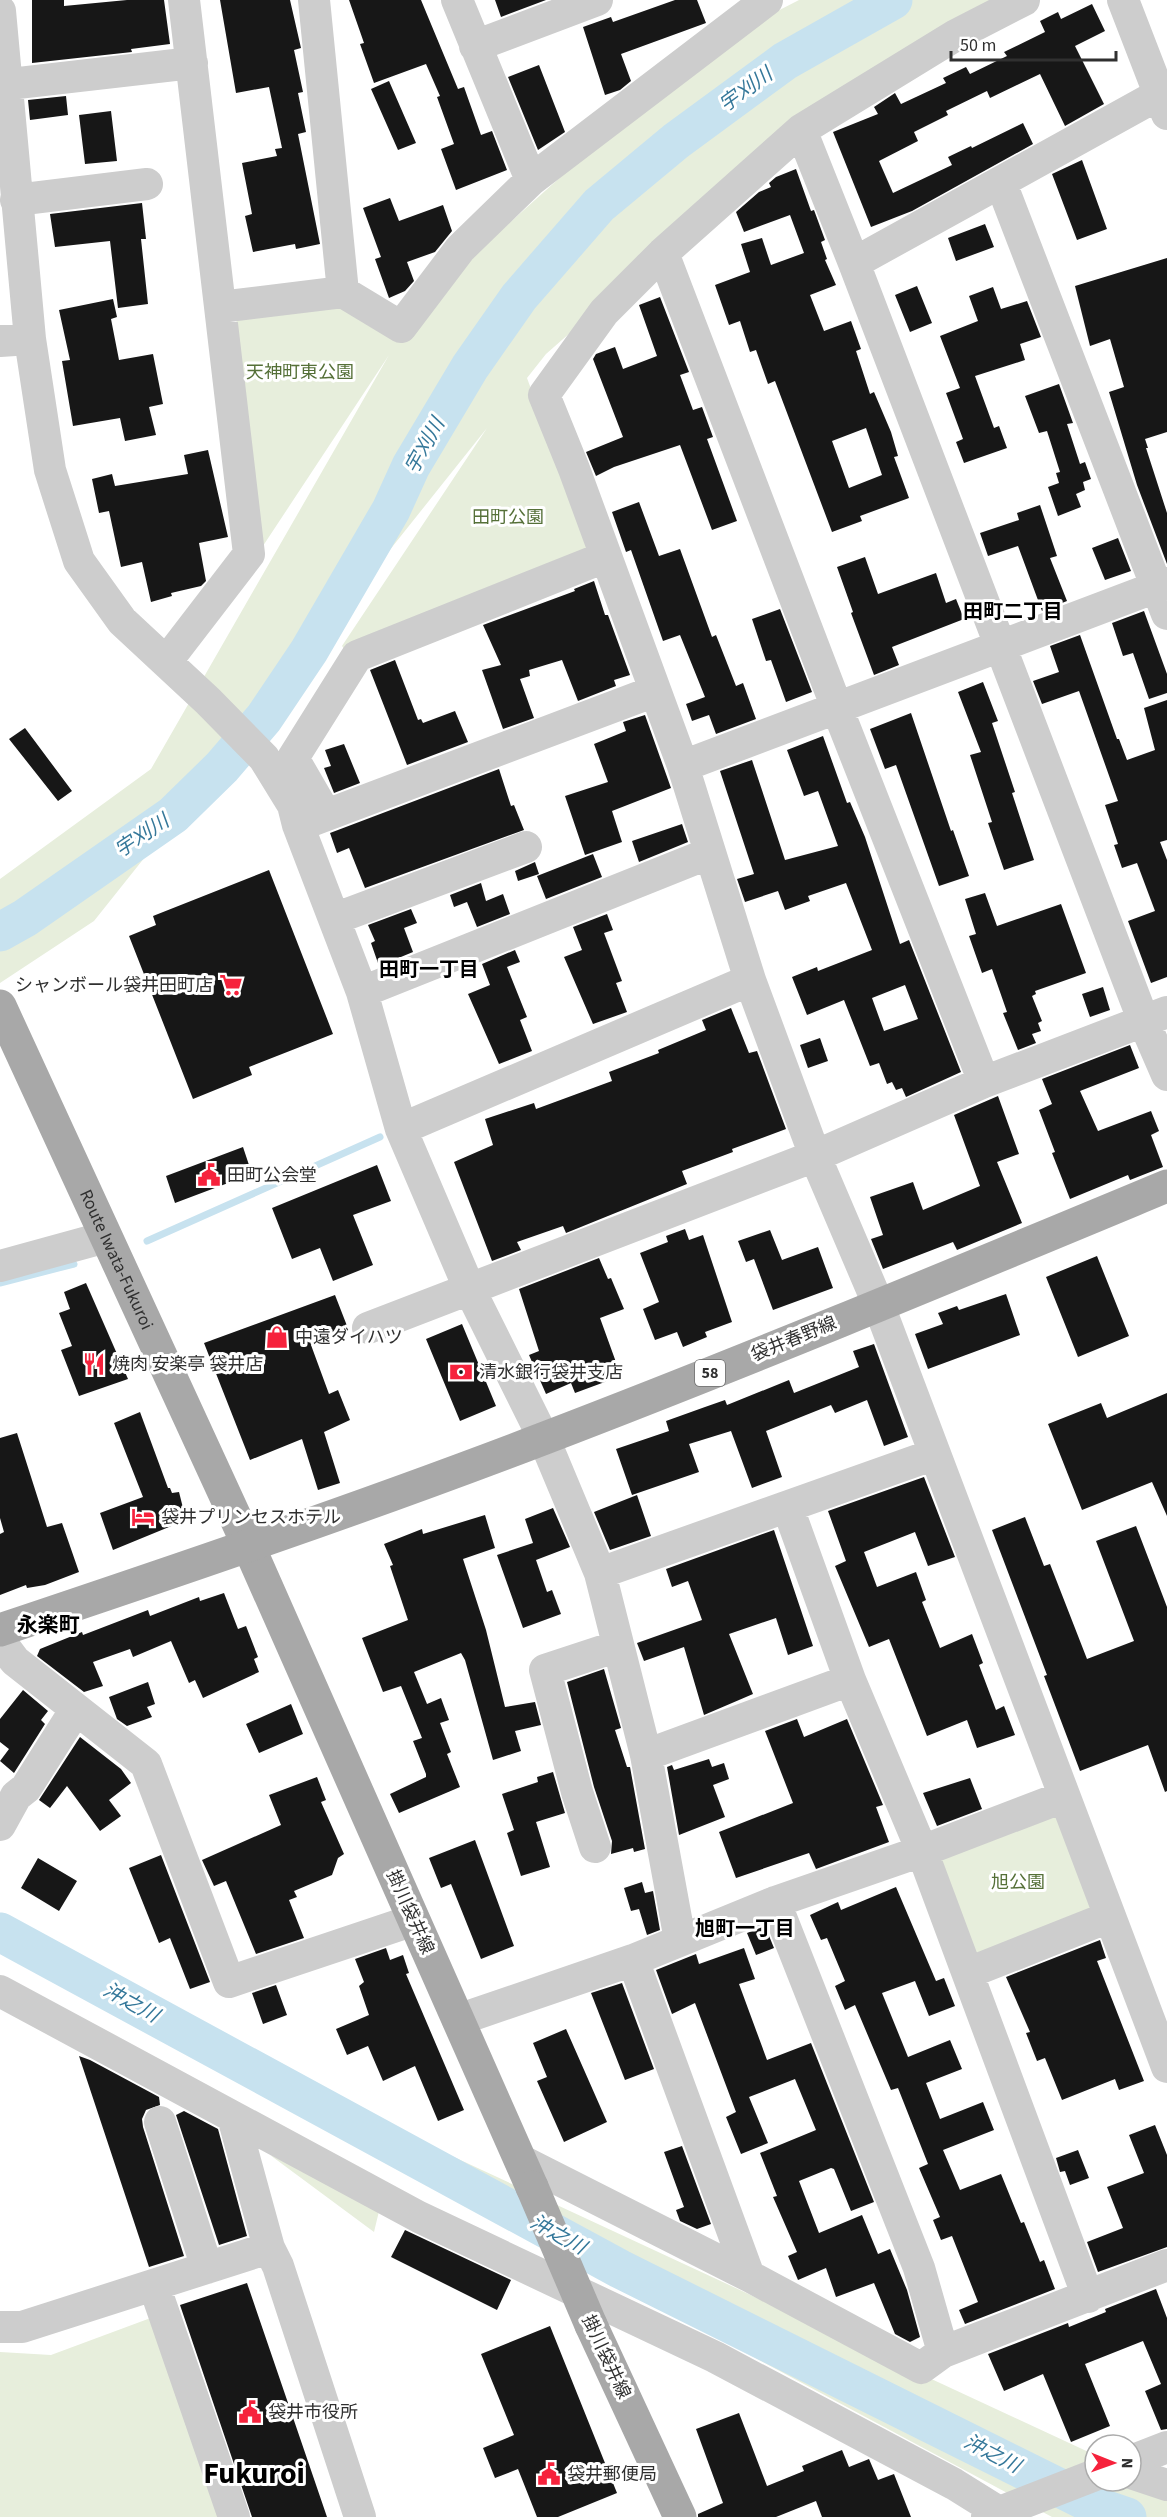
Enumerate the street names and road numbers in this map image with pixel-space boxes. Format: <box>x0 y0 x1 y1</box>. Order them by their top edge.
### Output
street label: Route Iwata-Fukuroi <box>74 1185 160 1334</box>
street label: 袋井春野線 <box>748 1311 840 1367</box>
road number: 58 <box>695 1360 725 1386</box>
street label: 掛川袋井線 <box>380 1866 440 1958</box>
street label: 掛川袋井線 <box>576 2311 636 2403</box>

